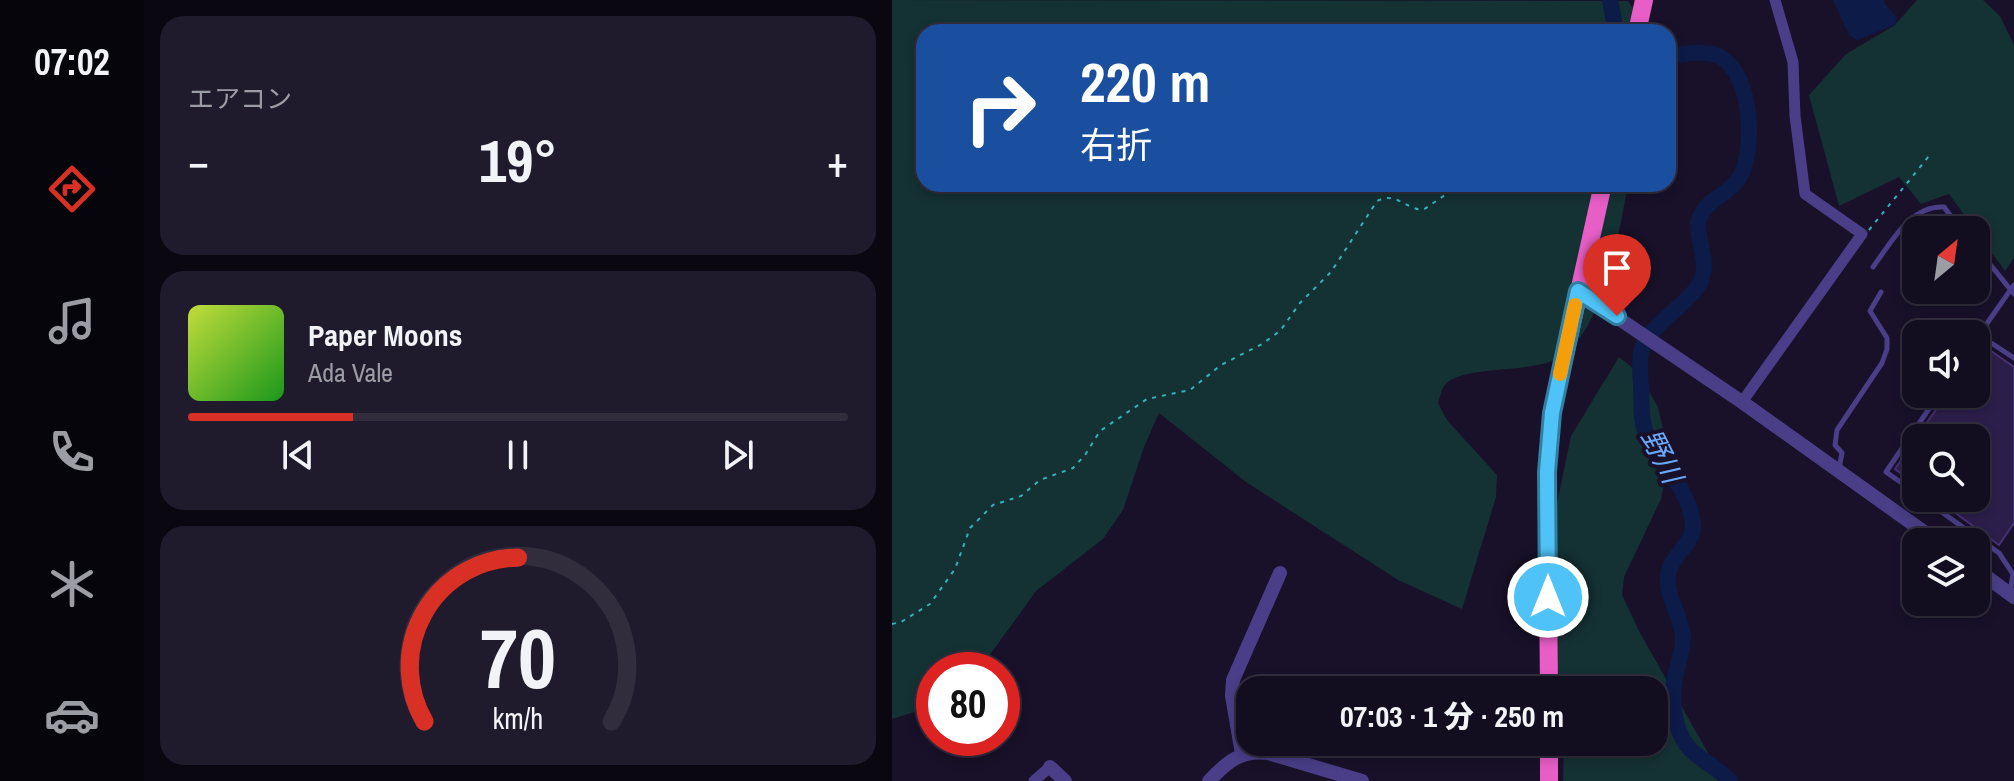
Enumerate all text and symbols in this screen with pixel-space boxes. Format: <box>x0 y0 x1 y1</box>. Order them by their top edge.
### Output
text: 07:02 <box>34 38 110 86</box>
text: 220 m <box>1080 44 1210 119</box>
icon: right <box>948 56 1052 160</box>
text: エアコン <box>188 81 292 116</box>
text: 19° <box>479 120 557 201</box>
text: 右折 <box>1080 121 1152 169</box>
text: − <box>188 131 209 191</box>
text: + <box>827 131 848 191</box>
icon: directions <box>44 161 100 217</box>
north arrow <box>1902 216 1990 304</box>
map controls <box>1902 216 1990 616</box>
pin <box>1583 234 1651 316</box>
icon: arrive <box>1595 246 1639 290</box>
icon: music <box>44 293 100 349</box>
text: Paper Moons <box>308 315 462 355</box>
button: sound <box>1902 320 1990 408</box>
text: Ada Vale <box>308 355 393 390</box>
water label: 野川 <box>1632 422 1693 492</box>
icon: phone <box>44 424 100 480</box>
button: search <box>1902 424 1990 512</box>
icon: previous <box>276 433 320 477</box>
icon: pause <box>496 433 540 477</box>
icon: next <box>716 433 760 477</box>
button: layers <box>1902 528 1990 616</box>
position arrow <box>1506 555 1590 639</box>
icon: climate <box>44 556 100 612</box>
text: 70 <box>480 601 556 713</box>
speed limit sign: 80 <box>916 652 1020 756</box>
icon: car <box>44 687 100 743</box>
text: 07:03 · 1 分 · 250 m <box>1340 696 1564 736</box>
text: km/h <box>493 699 543 738</box>

